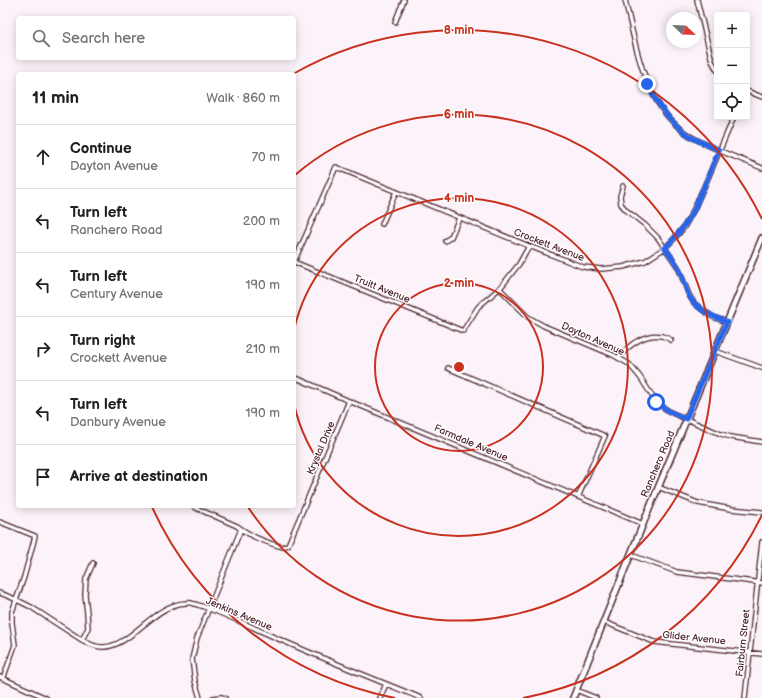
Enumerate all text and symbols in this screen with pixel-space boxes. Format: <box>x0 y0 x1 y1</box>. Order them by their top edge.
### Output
north arrow <box>666 12 702 48</box>
map controls <box>714 12 750 120</box>
button: + <box>714 12 750 48</box>
search box <box>16 16 296 60</box>
text: 8 min <box>444 23 474 38</box>
icon: search <box>30 27 52 49</box>
text: Search here <box>62 29 145 48</box>
button: − <box>714 48 750 84</box>
route end <box>638 75 656 93</box>
button: locate <box>714 84 750 120</box>
text: 11 min <box>32 88 79 108</box>
text: Walk · 860 m <box>206 90 280 106</box>
text: 6 min <box>444 107 474 122</box>
text: Continue <box>70 139 132 158</box>
icon: ahead <box>32 146 54 168</box>
text: 70 m <box>252 149 280 165</box>
text: Dayton Avenue <box>70 158 158 174</box>
text: 4 min <box>444 191 474 206</box>
text: Turn left <box>70 203 127 222</box>
icon: left <box>32 210 54 232</box>
text: 200 m <box>243 213 280 229</box>
text: Ranchero Road <box>70 222 163 238</box>
street label: Crockett Avenue <box>512 226 586 264</box>
text: Turn left <box>70 267 127 286</box>
street label: Truitt Avenue <box>352 272 412 306</box>
icon: left <box>32 274 54 296</box>
text: 2 min <box>444 276 474 291</box>
text: 190 m <box>246 277 280 293</box>
text: Century Avenue <box>70 286 163 302</box>
street label: Dayton Avenue <box>560 320 626 358</box>
text: Turn right <box>70 331 135 350</box>
icon: right <box>32 338 54 360</box>
text: 210 m <box>246 341 280 357</box>
text: Crockett Avenue <box>70 350 167 366</box>
centre of rings <box>452 360 466 374</box>
route start <box>647 393 665 411</box>
text: Turn left <box>70 395 127 414</box>
icon: left <box>32 402 54 424</box>
text: 190 m <box>246 405 280 421</box>
text: Danbury Avenue <box>70 414 166 430</box>
street label: Krystal Drive <box>304 419 338 476</box>
street label: Farmdale Avenue <box>432 422 510 464</box>
street label: Ranchero Road <box>639 429 678 499</box>
icon: arrive <box>32 466 54 488</box>
text: Arrive at destination <box>70 467 208 486</box>
street label: Jenkins Avenue <box>204 595 274 633</box>
street label: Fairburn Street <box>734 609 752 677</box>
street label: Glider Avenue <box>662 629 726 647</box>

